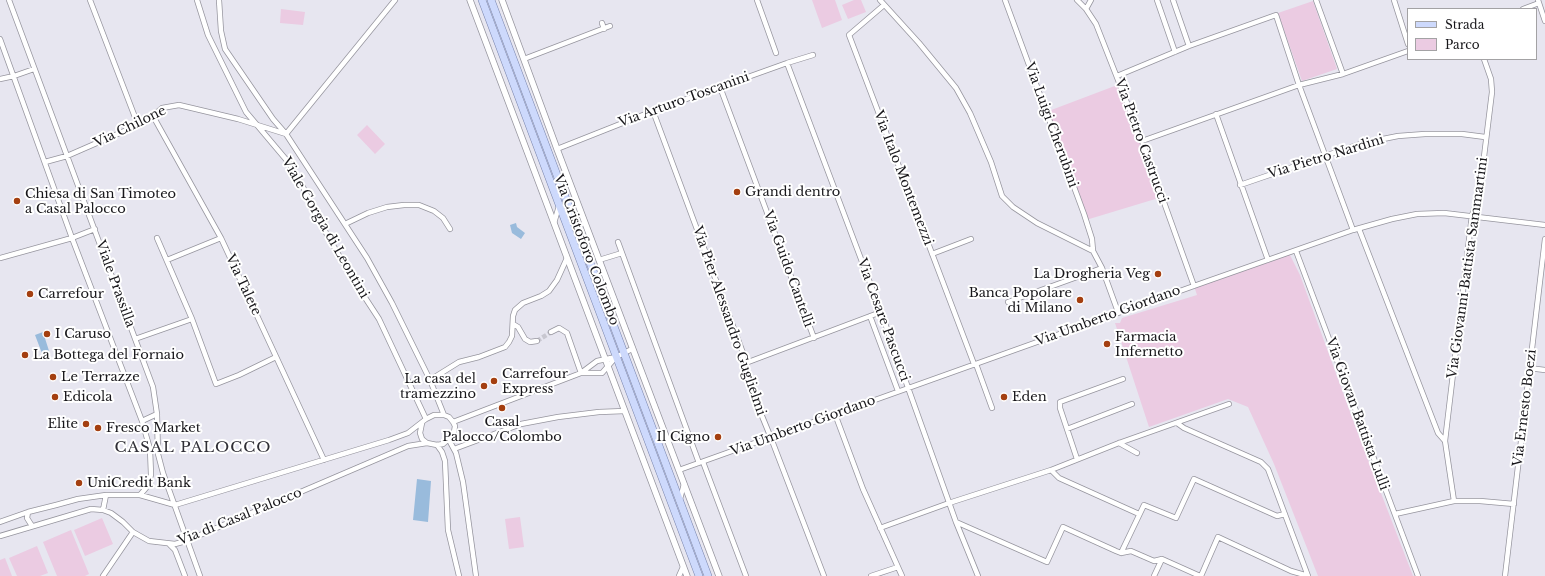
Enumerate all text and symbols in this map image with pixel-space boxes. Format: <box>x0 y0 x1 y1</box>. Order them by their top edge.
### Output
legend <box>1407 8 1537 60</box>
text: Strada <box>1445 17 1484 32</box>
text: Parco <box>1445 37 1480 52</box>
street label: Via Luigi Cherubini <box>1021 60 1081 190</box>
street label: Via Arturo Toscanini <box>617 69 751 131</box>
street label: Via Pietro Castrucci <box>1111 77 1171 205</box>
street label: Via Chilone <box>91 103 169 151</box>
street label: Via Italo Montemezzi <box>870 108 936 248</box>
street label: Via Pietro Nardini <box>1266 132 1386 182</box>
street label: Viale Gorgia di Leontini <box>278 155 372 301</box>
street label: Via Giovanni Battista Sammartini <box>1445 156 1491 380</box>
street label: Via Cristoforo Colombo <box>550 172 622 328</box>
place label: Grandi dentro <box>745 184 840 200</box>
place label: Chiesa di San Timoteo a Casal Palocco <box>25 186 176 217</box>
marker: Grandi dentro <box>732 187 742 197</box>
marker: Chiesa di San Timoteo a Casal Palocco <box>12 196 22 206</box>
street label: Via Guido Cantelli <box>760 209 816 329</box>
street label: Via Pier Alessandro Guglielmi <box>689 224 769 418</box>
street label: Viale Prassilla <box>92 238 138 330</box>
street label: Via Talete <box>222 252 264 318</box>
street label: Via Cesare Pascucci <box>854 256 912 384</box>
place label: La Drogheria Veg <box>1033 266 1150 282</box>
marker: La Drogheria Veg <box>1153 269 1163 279</box>
street label: Via Umberto Giordano <box>1033 282 1183 350</box>
place label: Banca Popolare di Milano <box>969 285 1072 316</box>
place label: Carrefour <box>38 286 104 302</box>
marker: Carrefour <box>25 289 35 299</box>
marker: Banca Popolare di Milano <box>1075 295 1085 305</box>
place label: I Caruso <box>55 326 111 342</box>
marker: I Caruso <box>42 329 52 339</box>
place label: Farmacia Infernetto <box>1115 329 1183 360</box>
street label: Via Giovan Battista Lulli <box>1322 336 1392 492</box>
marker: Farmacia Infernetto <box>1102 339 1112 349</box>
place label: La Bottega del Fornaio <box>33 347 184 363</box>
street label: Via Ernesto Boezi <box>1510 348 1540 468</box>
marker: La Bottega del Fornaio <box>20 350 30 360</box>
place label: Carrefour Express <box>502 366 568 397</box>
place label: Le Terrazze <box>61 369 140 385</box>
place label: La casa del tramezzino <box>400 371 476 402</box>
marker: Le Terrazze <box>48 372 58 382</box>
marker: Carrefour Express <box>489 376 499 386</box>
marker: La casa del tramezzino <box>479 381 489 391</box>
place label: Edicola <box>63 389 113 405</box>
place label: Eden <box>1012 389 1047 405</box>
marker: Edicola <box>50 392 60 402</box>
street label: Via Umberto Giordano <box>728 392 878 460</box>
marker: Eden <box>999 392 1009 402</box>
marker: Casal Palocco/Colombo <box>497 403 507 413</box>
place label: Casal Palocco/Colombo <box>442 414 562 445</box>
place label: Elite <box>48 416 78 432</box>
marker: Elite <box>81 419 91 429</box>
place label: Fresco Market <box>106 420 201 436</box>
marker: Fresco Market <box>93 423 103 433</box>
place label: Il Cigno <box>657 429 710 445</box>
marker: Il Cigno <box>713 432 723 442</box>
district label: CASAL PALOCCO <box>114 439 272 457</box>
place label: UniCredit Bank <box>87 475 191 491</box>
marker: UniCredit Bank <box>74 478 84 488</box>
street label: Via di Casal Palocco <box>176 485 304 549</box>

